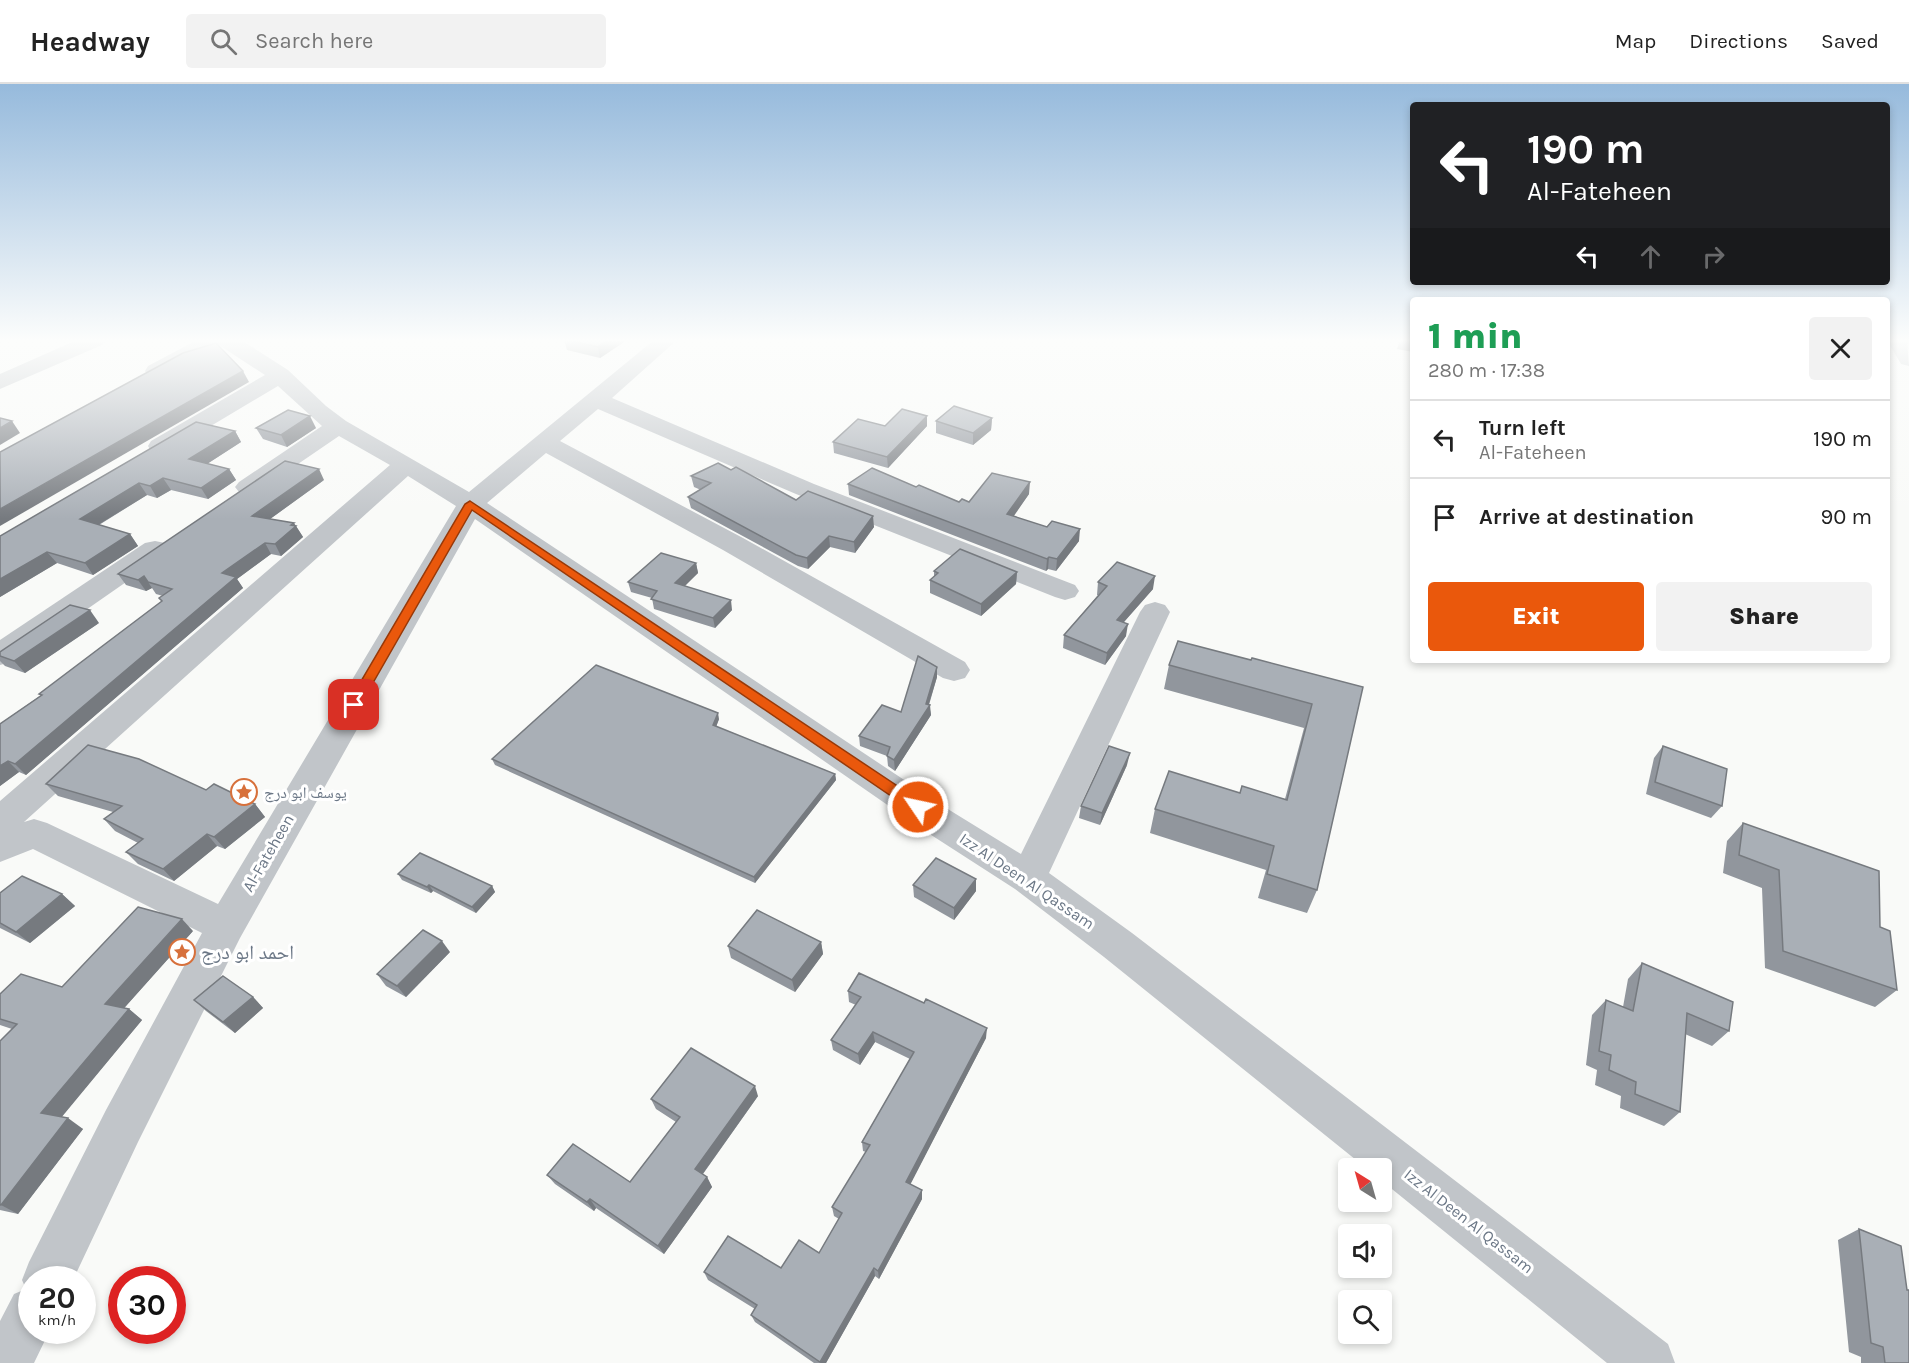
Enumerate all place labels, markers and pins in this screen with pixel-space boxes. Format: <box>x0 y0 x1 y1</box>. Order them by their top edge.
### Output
pin <box>328 679 379 730</box>
place icon: يوسف ابو درج <box>229 777 259 807</box>
place label: يوسف ابو درج <box>264 783 347 803</box>
place icon: احمد ابو درج <box>167 937 197 967</box>
place label: احمد ابو درج <box>201 941 294 965</box>

